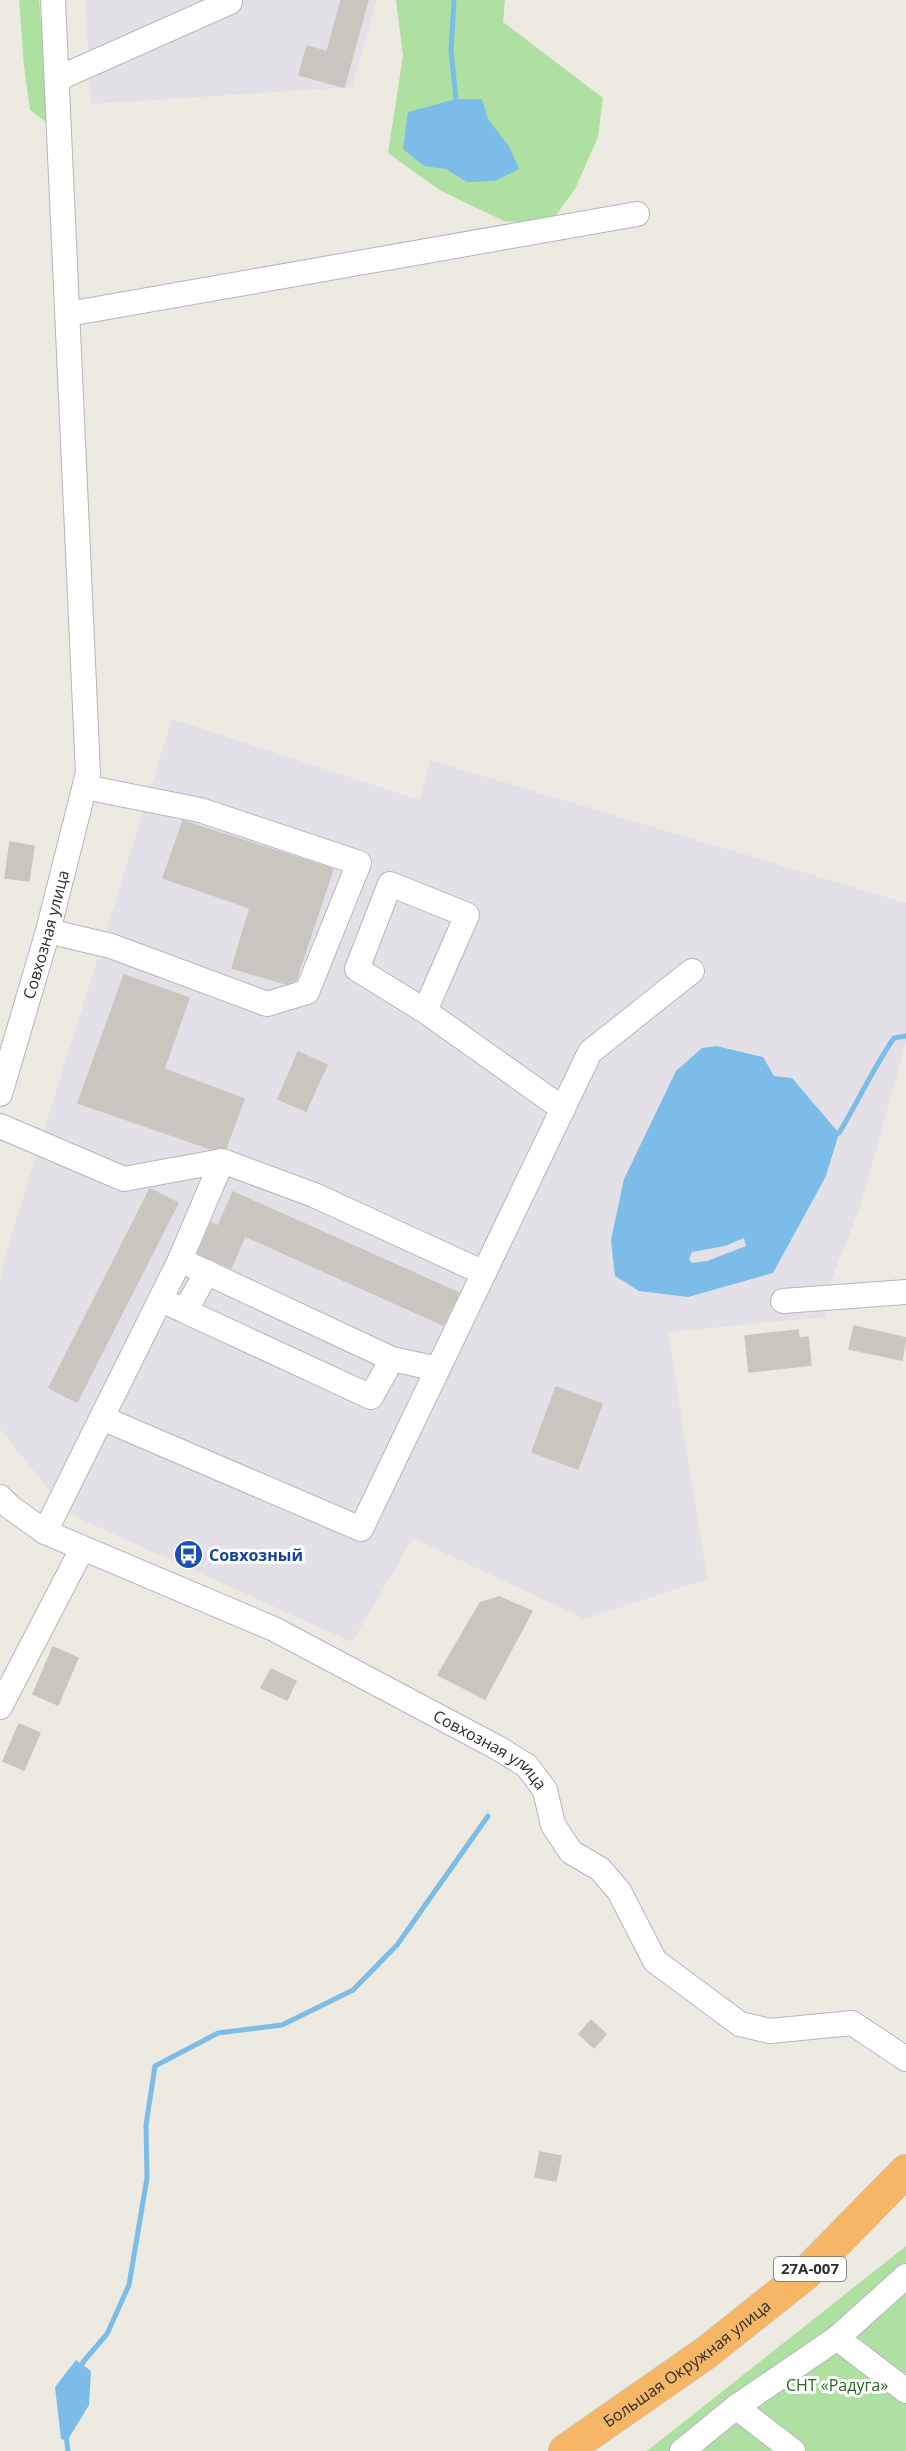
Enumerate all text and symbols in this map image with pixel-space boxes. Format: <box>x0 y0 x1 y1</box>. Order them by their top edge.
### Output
street label: Совхозная улица <box>18 868 74 1002</box>
bus stop icon: Совхозный <box>172 1539 204 1571</box>
place label: Совхозный <box>209 1544 303 1566</box>
street label: Совхозная улица <box>429 1705 552 1794</box>
road number: 27А-007 <box>774 2257 846 2281</box>
street label: Большая Окружная улица <box>599 2295 775 2432</box>
park label: СНТ «Радуга» <box>786 2374 888 2396</box>

